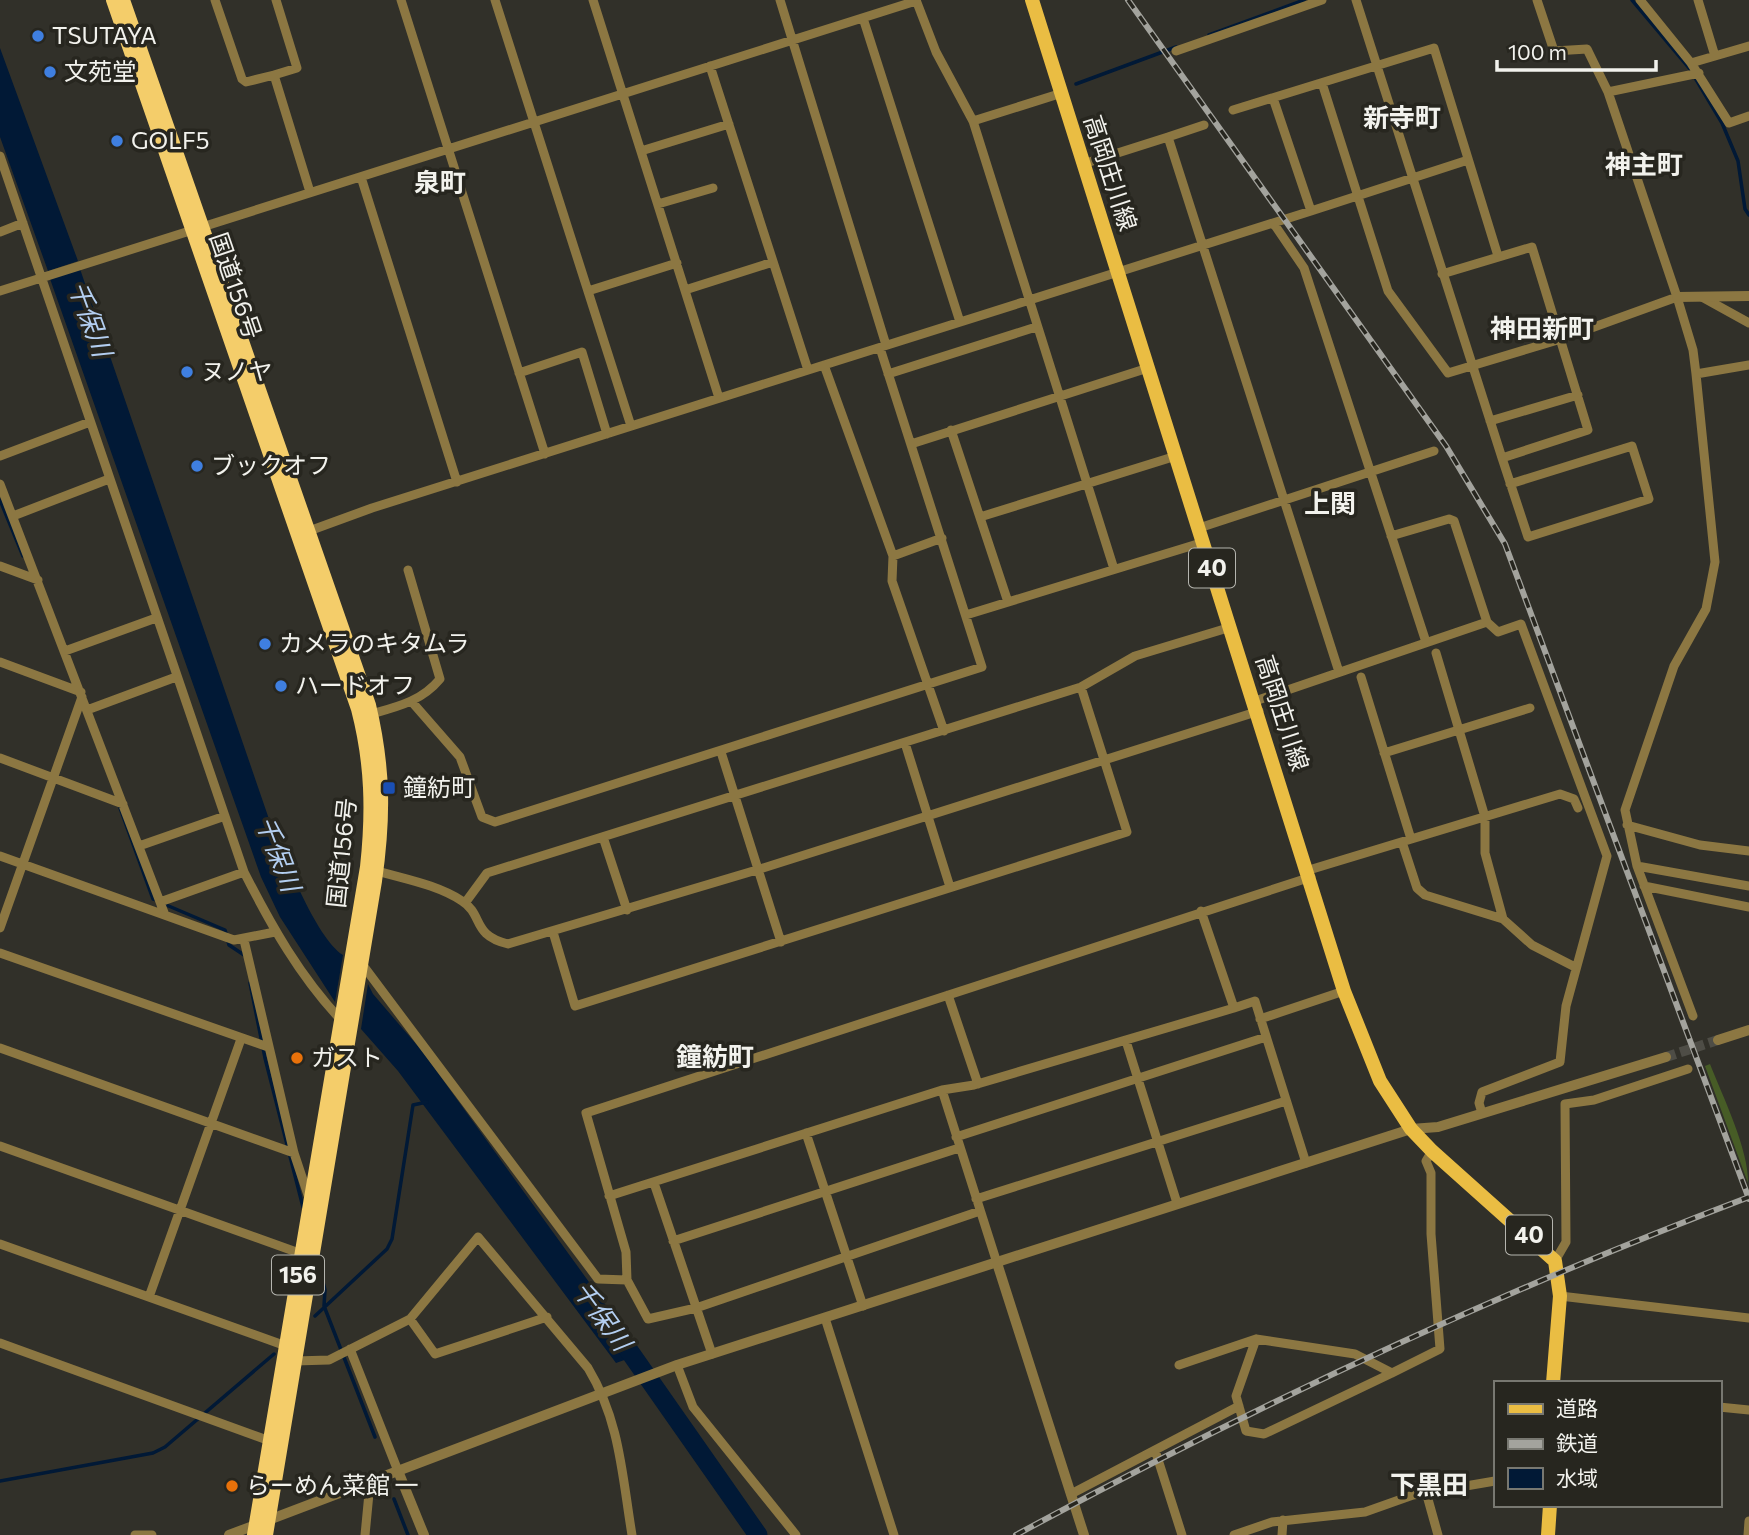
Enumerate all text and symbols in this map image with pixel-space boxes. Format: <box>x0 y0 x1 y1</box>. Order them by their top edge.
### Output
place label: TSUTAYA <box>52 20 157 49</box>
marker: TSUTAYA <box>30 28 46 44</box>
scale bar <box>1497 28 1656 72</box>
text: 100 m <box>1508 39 1567 64</box>
place label: 文苑堂 <box>64 56 136 85</box>
marker: 文苑堂 <box>42 64 58 80</box>
district label: 新寺町 <box>1363 101 1441 132</box>
street label: 高岡庄川線 <box>1079 111 1144 234</box>
place label: GOLF5 <box>131 125 210 154</box>
marker: GOLF5 <box>109 133 125 149</box>
district label: 神主町 <box>1605 148 1683 179</box>
district label: 泉町 <box>414 166 466 197</box>
street label: 国道156号 <box>205 228 268 343</box>
water label: 千保川 <box>64 277 120 363</box>
district label: 神田新町 <box>1490 312 1594 343</box>
place label: ヌノヤ <box>201 356 273 385</box>
marker: ヌノヤ <box>179 364 195 380</box>
place label: ブックオフ <box>211 450 331 479</box>
marker: ブックオフ <box>189 458 205 474</box>
district label: 上関 <box>1304 487 1356 518</box>
road number: 40 <box>1189 548 1235 588</box>
place label: カメラのキタムラ <box>279 628 470 657</box>
marker: カメラのキタムラ <box>257 636 273 652</box>
street label: 高岡庄川線 <box>1251 651 1316 774</box>
place label: ハードオフ <box>295 670 415 699</box>
marker: ハードオフ <box>273 678 289 694</box>
place label: 鐘紡町 <box>403 772 475 801</box>
marker: 鐘紡町 <box>381 780 397 796</box>
street label: 国道156号 <box>320 796 361 909</box>
water label: 千保川 <box>251 811 309 898</box>
district label: 鐘紡町 <box>676 1040 754 1071</box>
place label: ガスト <box>311 1042 383 1071</box>
marker: ガスト <box>289 1050 305 1066</box>
road number: 40 <box>1506 1216 1552 1254</box>
road number: 156 <box>272 1256 324 1294</box>
water label: 千保川 <box>568 1274 640 1358</box>
legend <box>1494 1381 1721 1507</box>
text: 道路 <box>1556 1395 1598 1420</box>
text: 鉄道 <box>1556 1430 1598 1455</box>
text: 水域 <box>1556 1465 1598 1490</box>
district label: 下黒田 <box>1390 1468 1468 1499</box>
place label: らーめん菜館 一 <box>246 1470 419 1499</box>
marker: らーめん菜館 一 <box>224 1478 240 1494</box>

